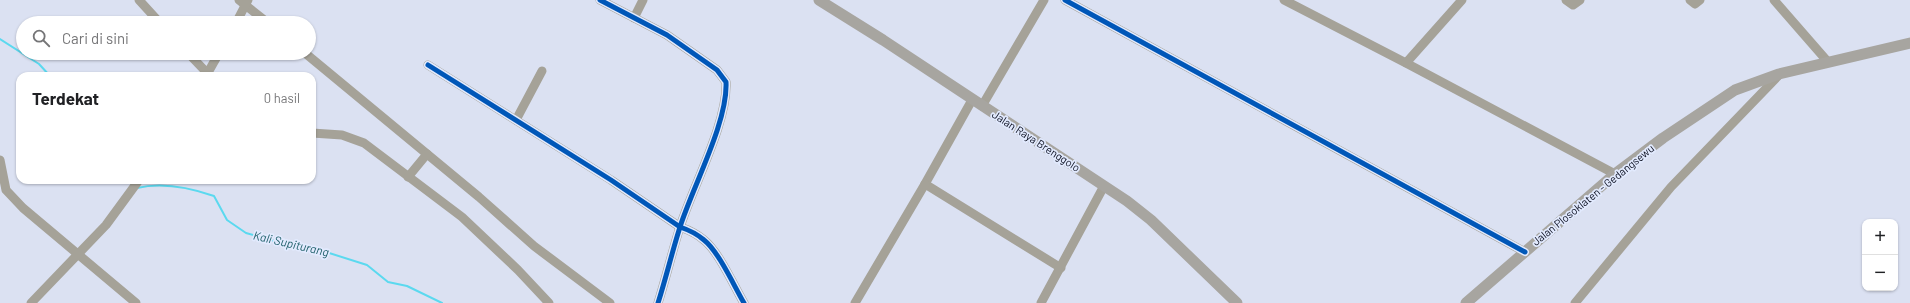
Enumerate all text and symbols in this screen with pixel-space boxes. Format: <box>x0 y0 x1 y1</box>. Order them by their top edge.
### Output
search box <box>16 16 316 60</box>
icon: search <box>30 27 52 49</box>
text: Cari di sini <box>62 29 129 47</box>
text: Terdekat <box>32 88 99 108</box>
text: 0 hasil <box>264 90 300 106</box>
street label: Jalan Raya Brenggolo <box>990 107 1083 174</box>
street label: Jalan Plosoklaten - Gedangsewu <box>1529 141 1656 248</box>
map controls <box>1862 219 1898 291</box>
button: + <box>1862 219 1898 255</box>
water label: Kali Supiturang <box>252 228 330 259</box>
button: − <box>1862 255 1898 291</box>

